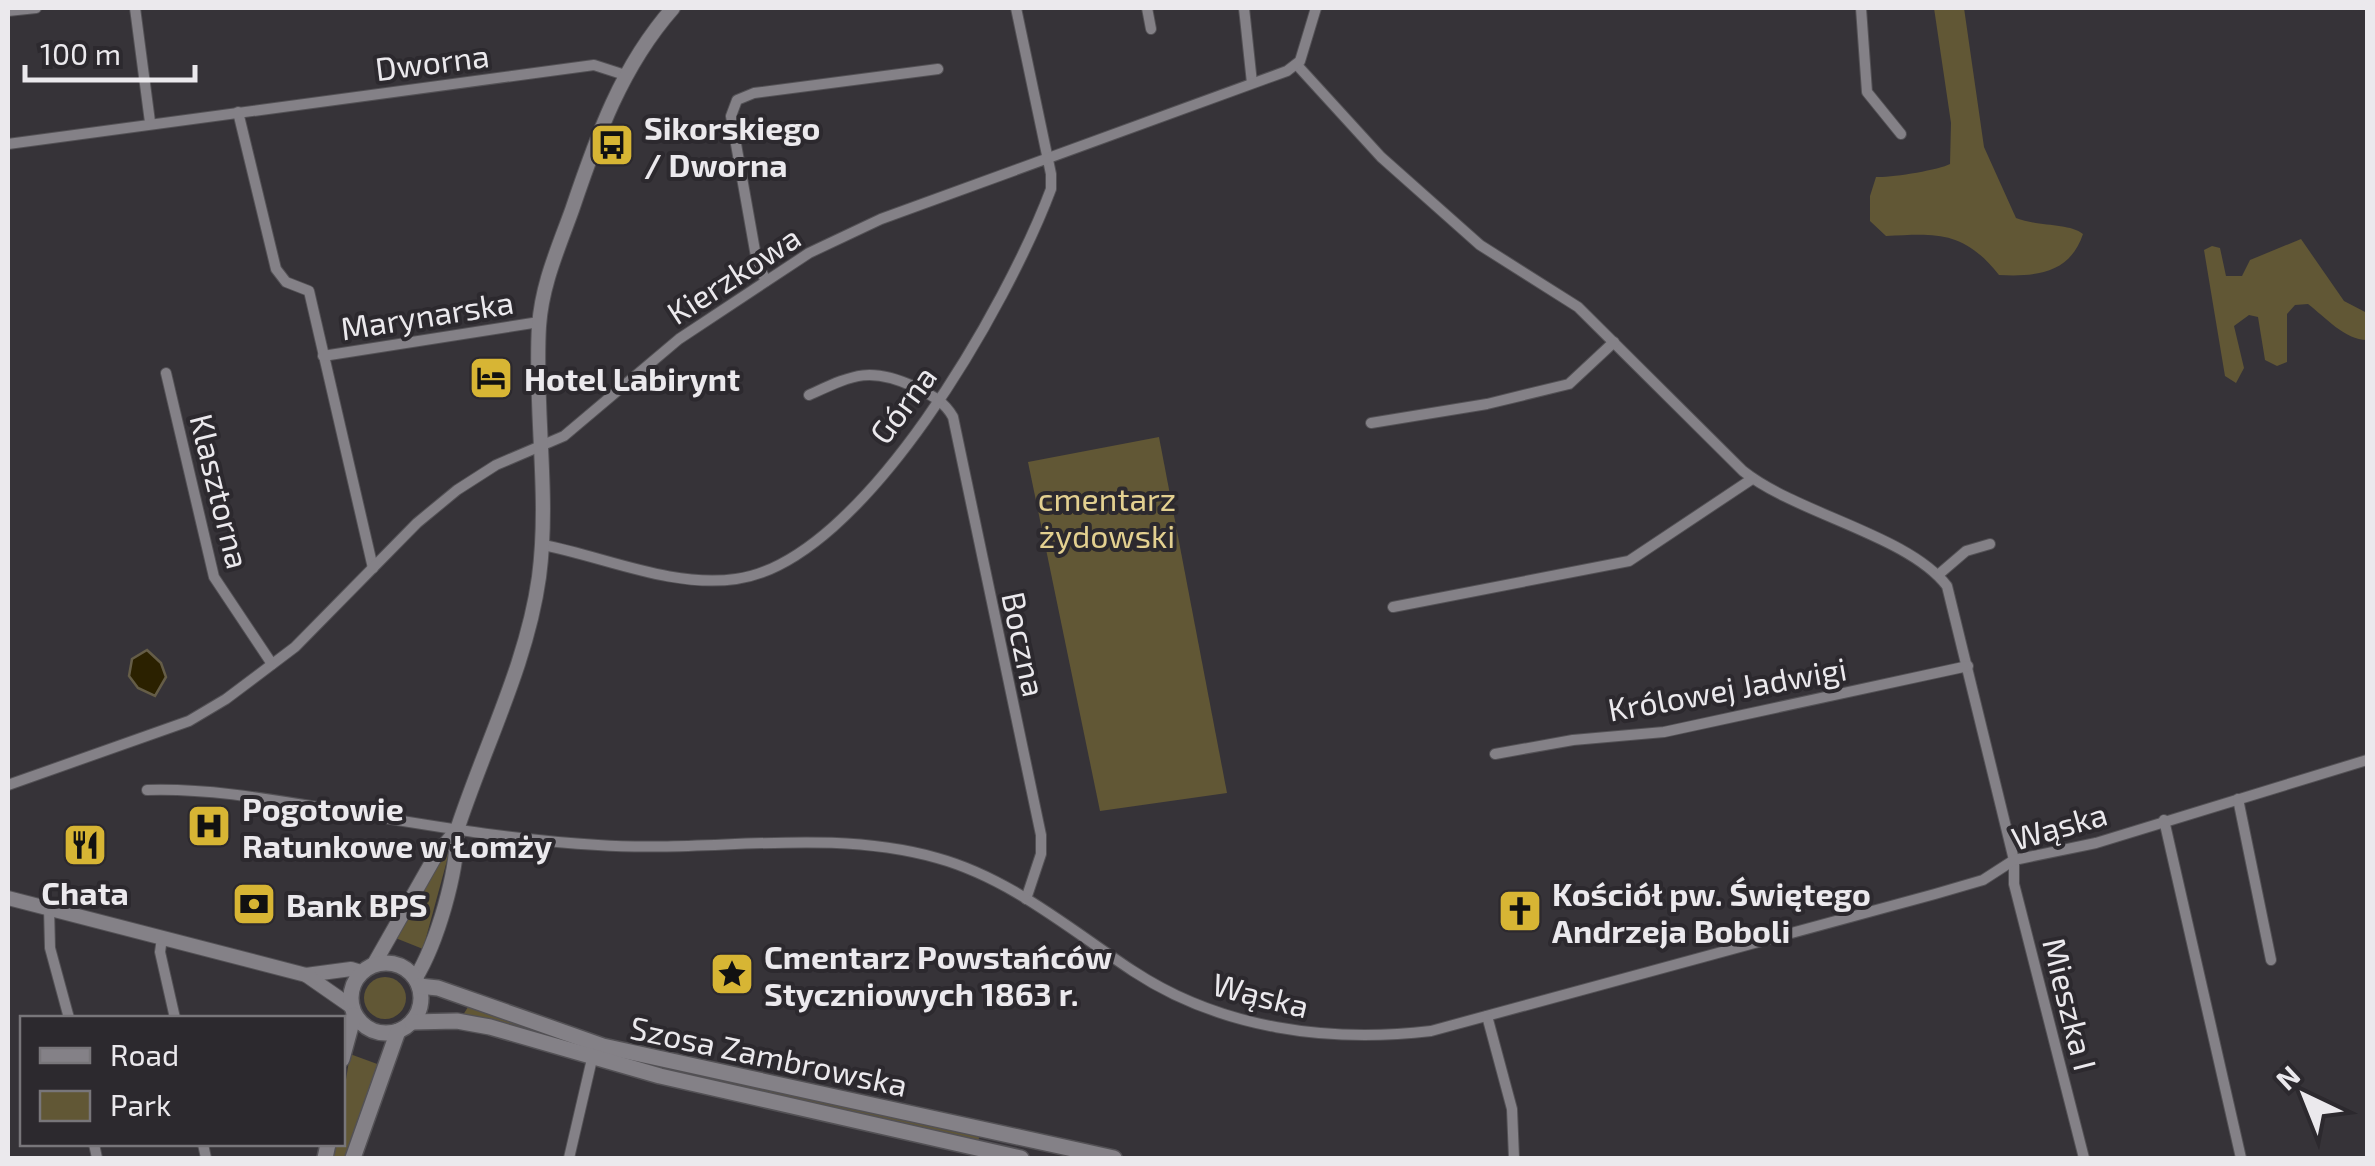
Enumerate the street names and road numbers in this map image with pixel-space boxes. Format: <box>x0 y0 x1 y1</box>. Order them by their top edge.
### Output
street label: Dworna <box>373 35 491 87</box>
street label: Kierzkowa <box>659 217 807 331</box>
street label: Marynarska <box>338 282 516 346</box>
street label: Górna <box>861 358 943 450</box>
street label: Klasztorna <box>183 410 259 572</box>
street label: Boczna <box>995 588 1055 700</box>
street label: Królowej Jadwigi <box>1605 648 1850 729</box>
street label: Wąska <box>2007 793 2111 857</box>
street label: Mieszka I <box>2036 934 2106 1074</box>
street label: Wąska <box>1209 964 1313 1024</box>
street label: Szosa Zambrowska <box>627 1007 911 1103</box>

